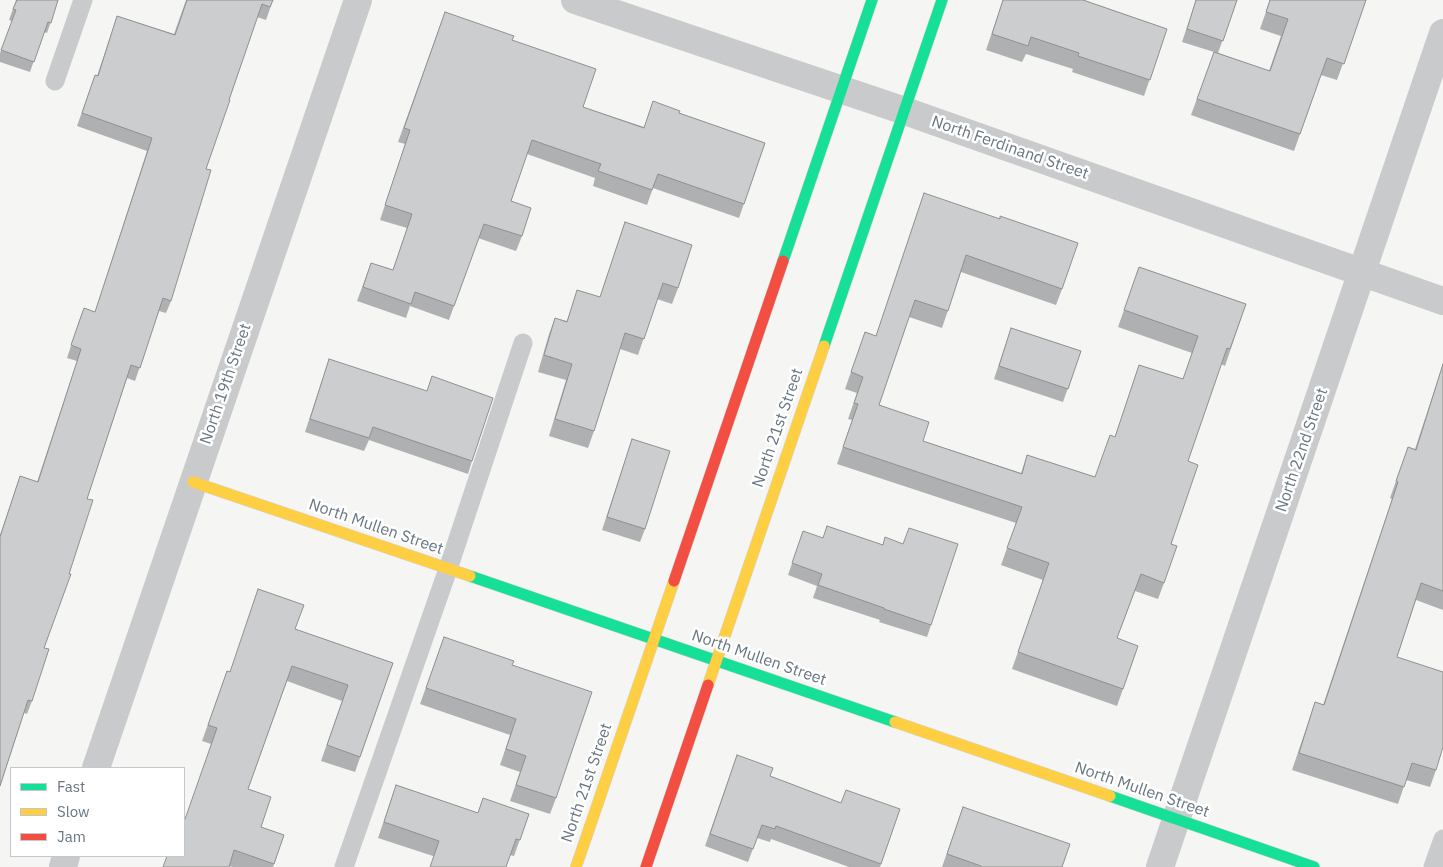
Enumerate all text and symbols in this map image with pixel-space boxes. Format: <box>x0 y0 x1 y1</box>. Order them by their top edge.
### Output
street label: North Ferdinand Street <box>929 112 1091 184</box>
street label: North 19th Street <box>196 321 256 447</box>
street label: North 21st Street <box>749 366 807 490</box>
street label: North 22nd Street <box>1272 385 1332 515</box>
street label: North Mullen Street <box>306 495 446 559</box>
street label: North Mullen Street <box>689 626 829 690</box>
street label: North 21st Street <box>558 721 616 845</box>
street label: North Mullen Street <box>1072 758 1212 822</box>
legend <box>10 767 185 857</box>
text: Fast <box>57 777 85 796</box>
text: Slow <box>57 802 90 821</box>
text: Jam <box>57 827 86 846</box>

